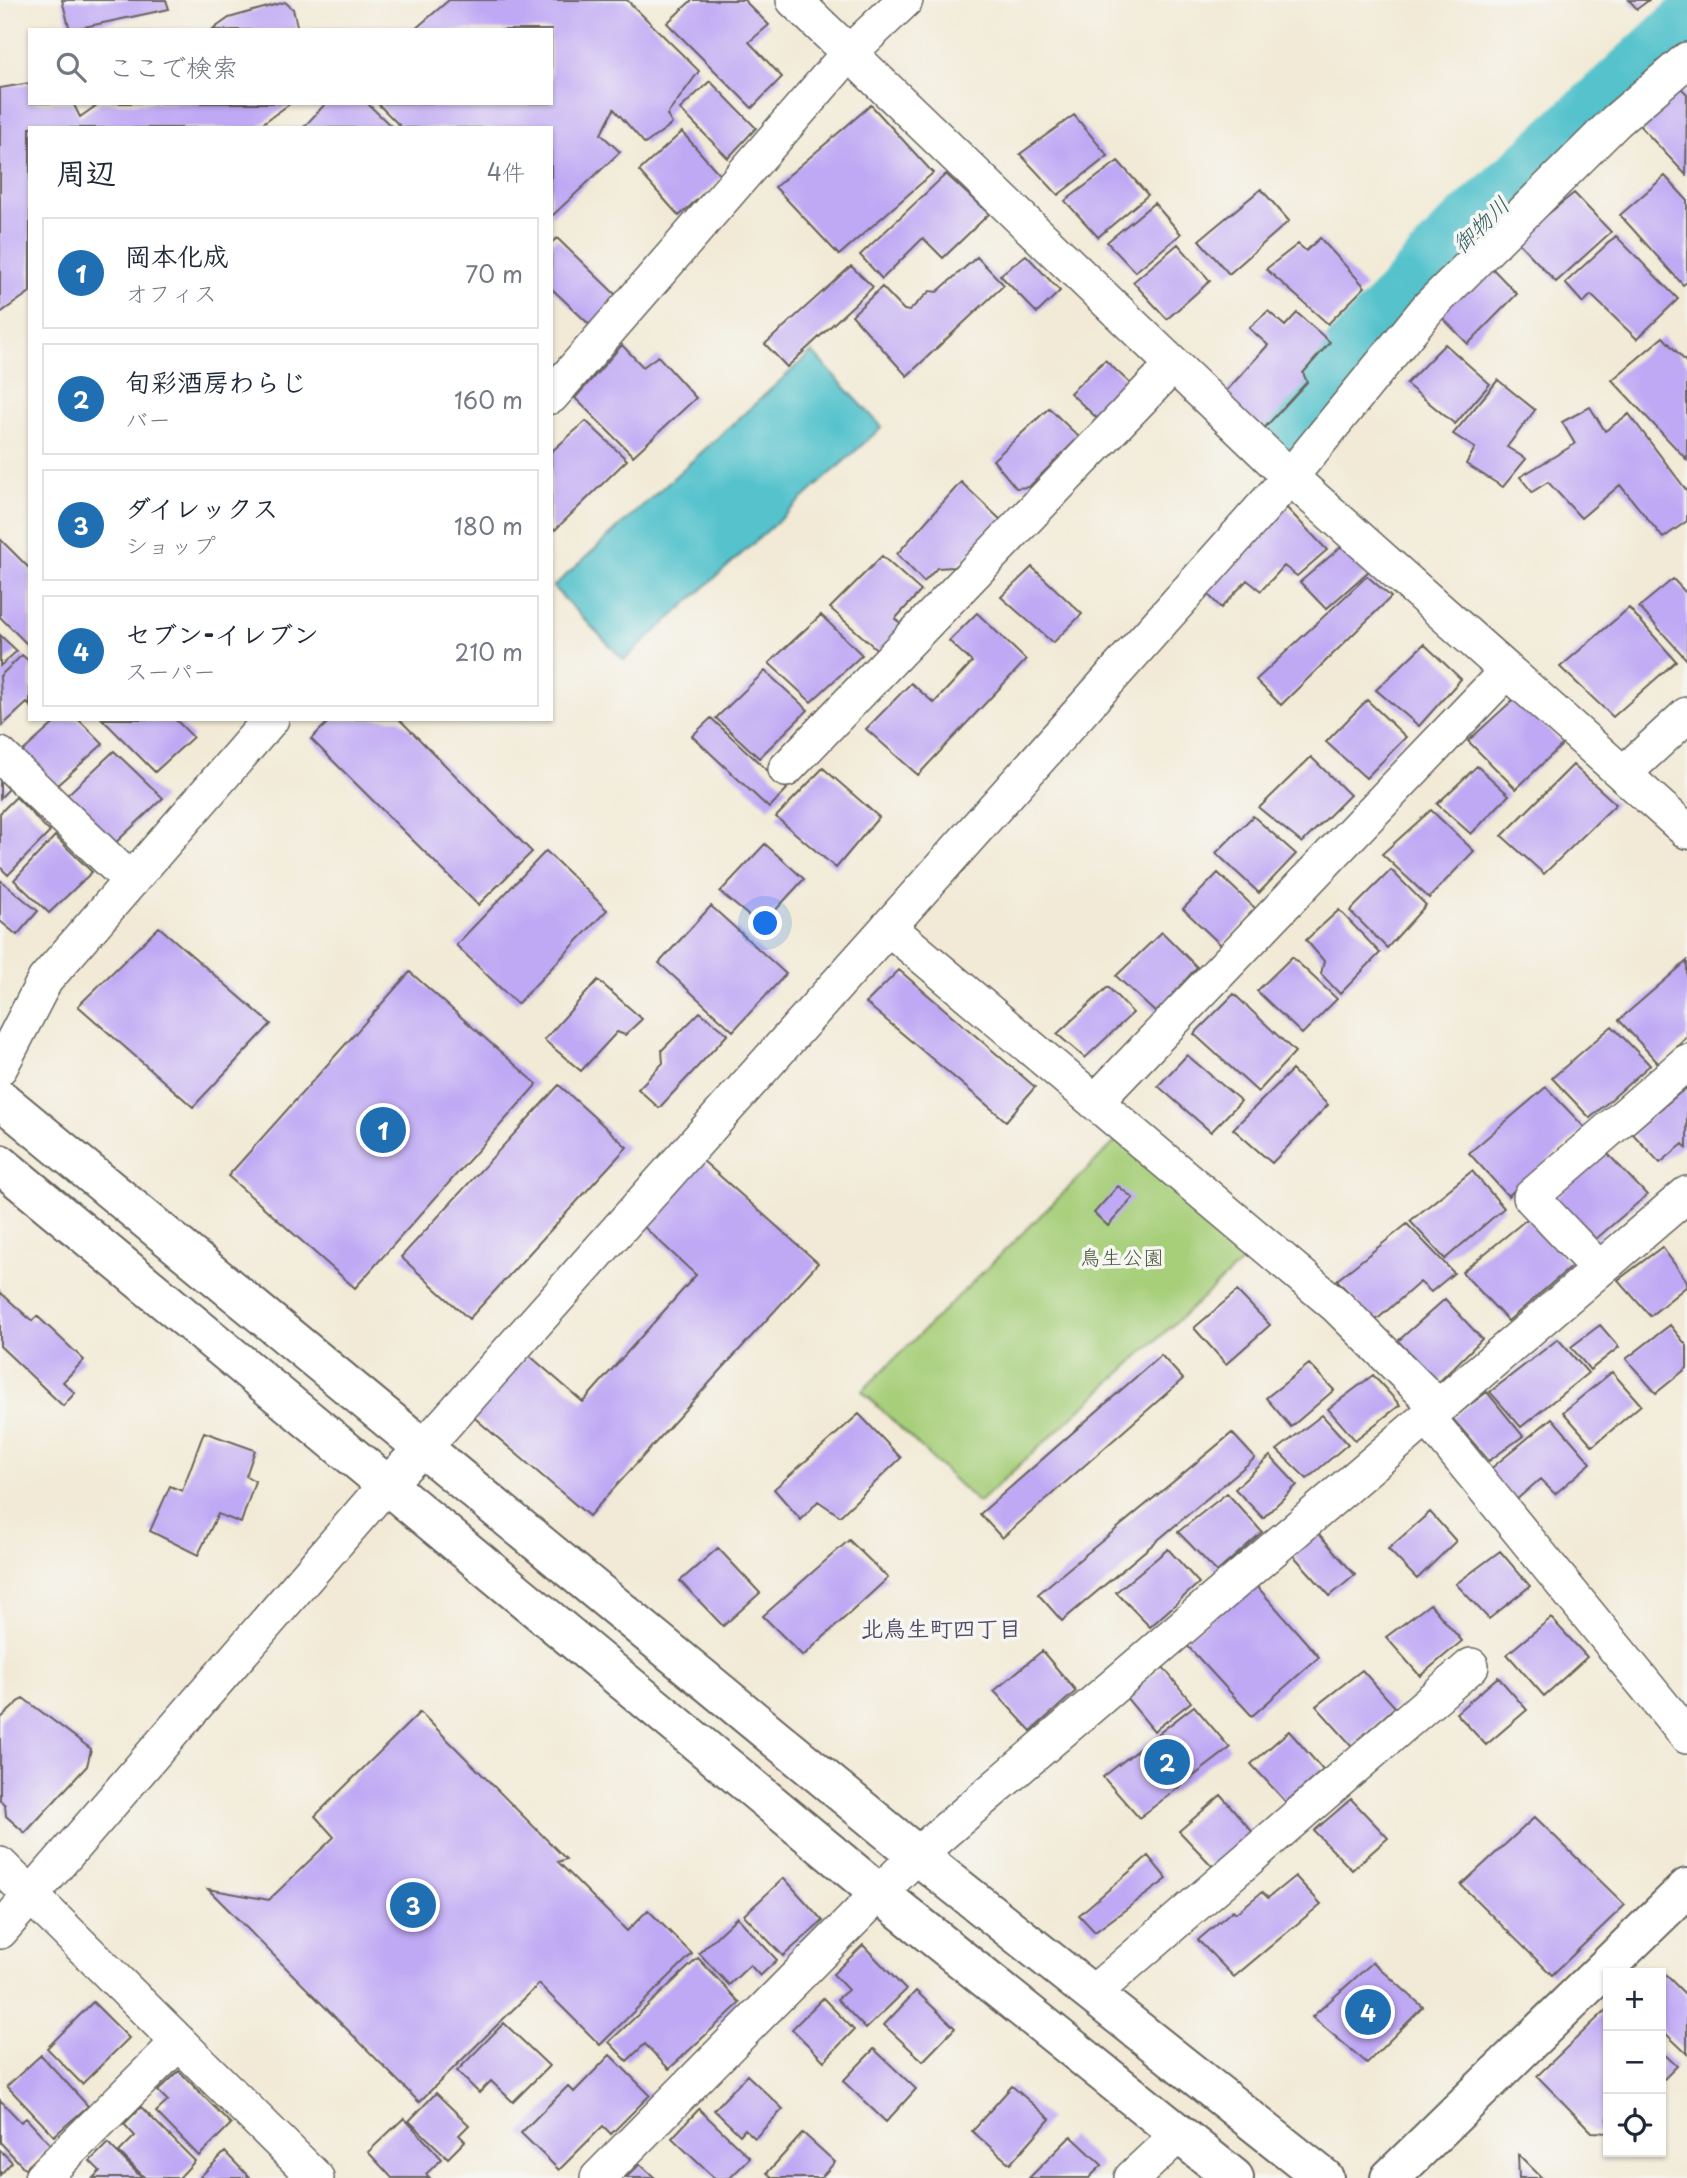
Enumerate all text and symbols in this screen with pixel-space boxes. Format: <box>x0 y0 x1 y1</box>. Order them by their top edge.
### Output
search box <box>28 28 553 105</box>
text: ここで検索 <box>108 47 238 86</box>
icon: search <box>52 48 90 86</box>
text: 周辺 <box>56 149 116 194</box>
text: 4件 <box>487 154 525 189</box>
water label: 御物川 <box>1443 187 1517 261</box>
text: 岡本化成 <box>125 236 229 275</box>
text: 1 <box>76 256 87 291</box>
text: 70 m <box>465 256 523 291</box>
text: オフィス <box>125 275 217 310</box>
text: 旬彩酒房わらじ <box>125 362 307 401</box>
text: 2 <box>73 382 89 417</box>
text: 160 m <box>454 382 523 417</box>
text: バー <box>125 401 171 436</box>
text: ダイレックス <box>125 488 278 527</box>
text: 3 <box>73 508 89 543</box>
text: 180 m <box>454 508 523 543</box>
text: ショップ <box>125 527 216 562</box>
text: セブン-イレブン <box>125 614 319 653</box>
text: 4 <box>73 634 89 669</box>
text: 210 m <box>455 634 523 669</box>
text: スーパー <box>125 653 216 688</box>
your location <box>748 906 782 940</box>
pin: 1 <box>360 1104 406 1156</box>
park label: 鳥生公園 <box>1080 1240 1164 1272</box>
district label: 北鳥生町四丁目 <box>861 1610 1022 1645</box>
pin: 2 <box>1144 1736 1190 1788</box>
pin: 3 <box>390 1879 436 1931</box>
map controls <box>1603 1968 1666 2157</box>
button: + <box>1603 1968 1666 2031</box>
pin: 4 <box>1345 1986 1391 2038</box>
button: − <box>1603 2031 1666 2094</box>
button: locate <box>1603 2094 1666 2157</box>

